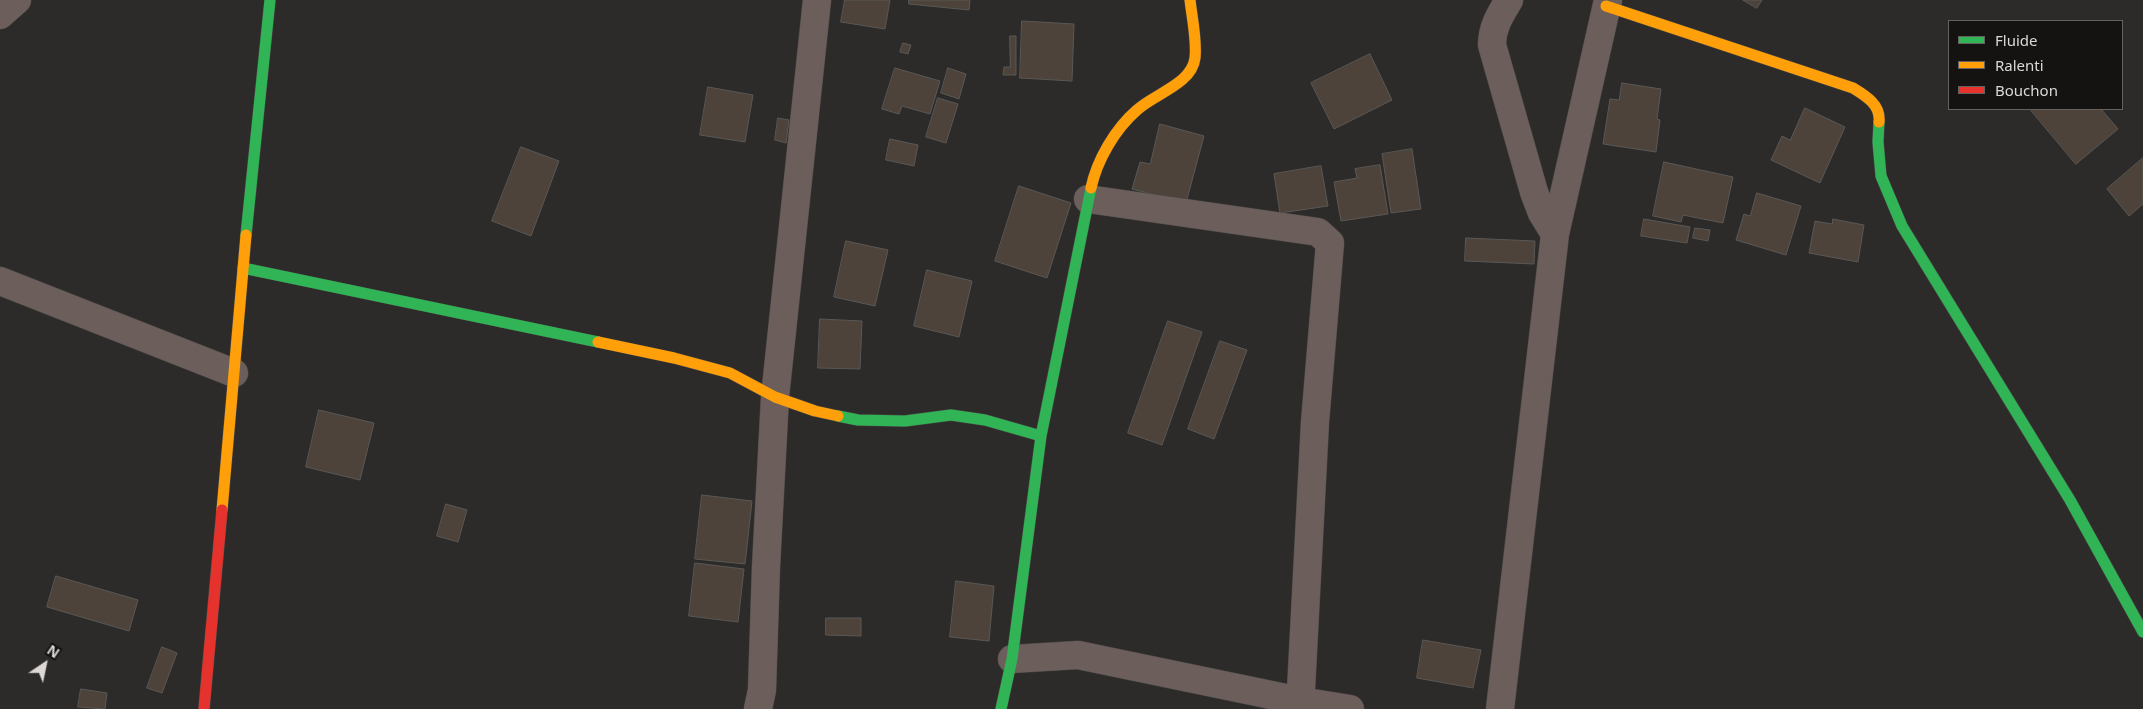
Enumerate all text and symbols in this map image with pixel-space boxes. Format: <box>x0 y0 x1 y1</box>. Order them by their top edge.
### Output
legend <box>1948 20 2123 110</box>
text: Fluide <box>1995 30 2037 50</box>
text: Ralenti <box>1995 55 2044 75</box>
text: Bouchon <box>1995 80 2058 100</box>
north arrow <box>20 639 70 689</box>
text: N <box>44 640 64 662</box>

